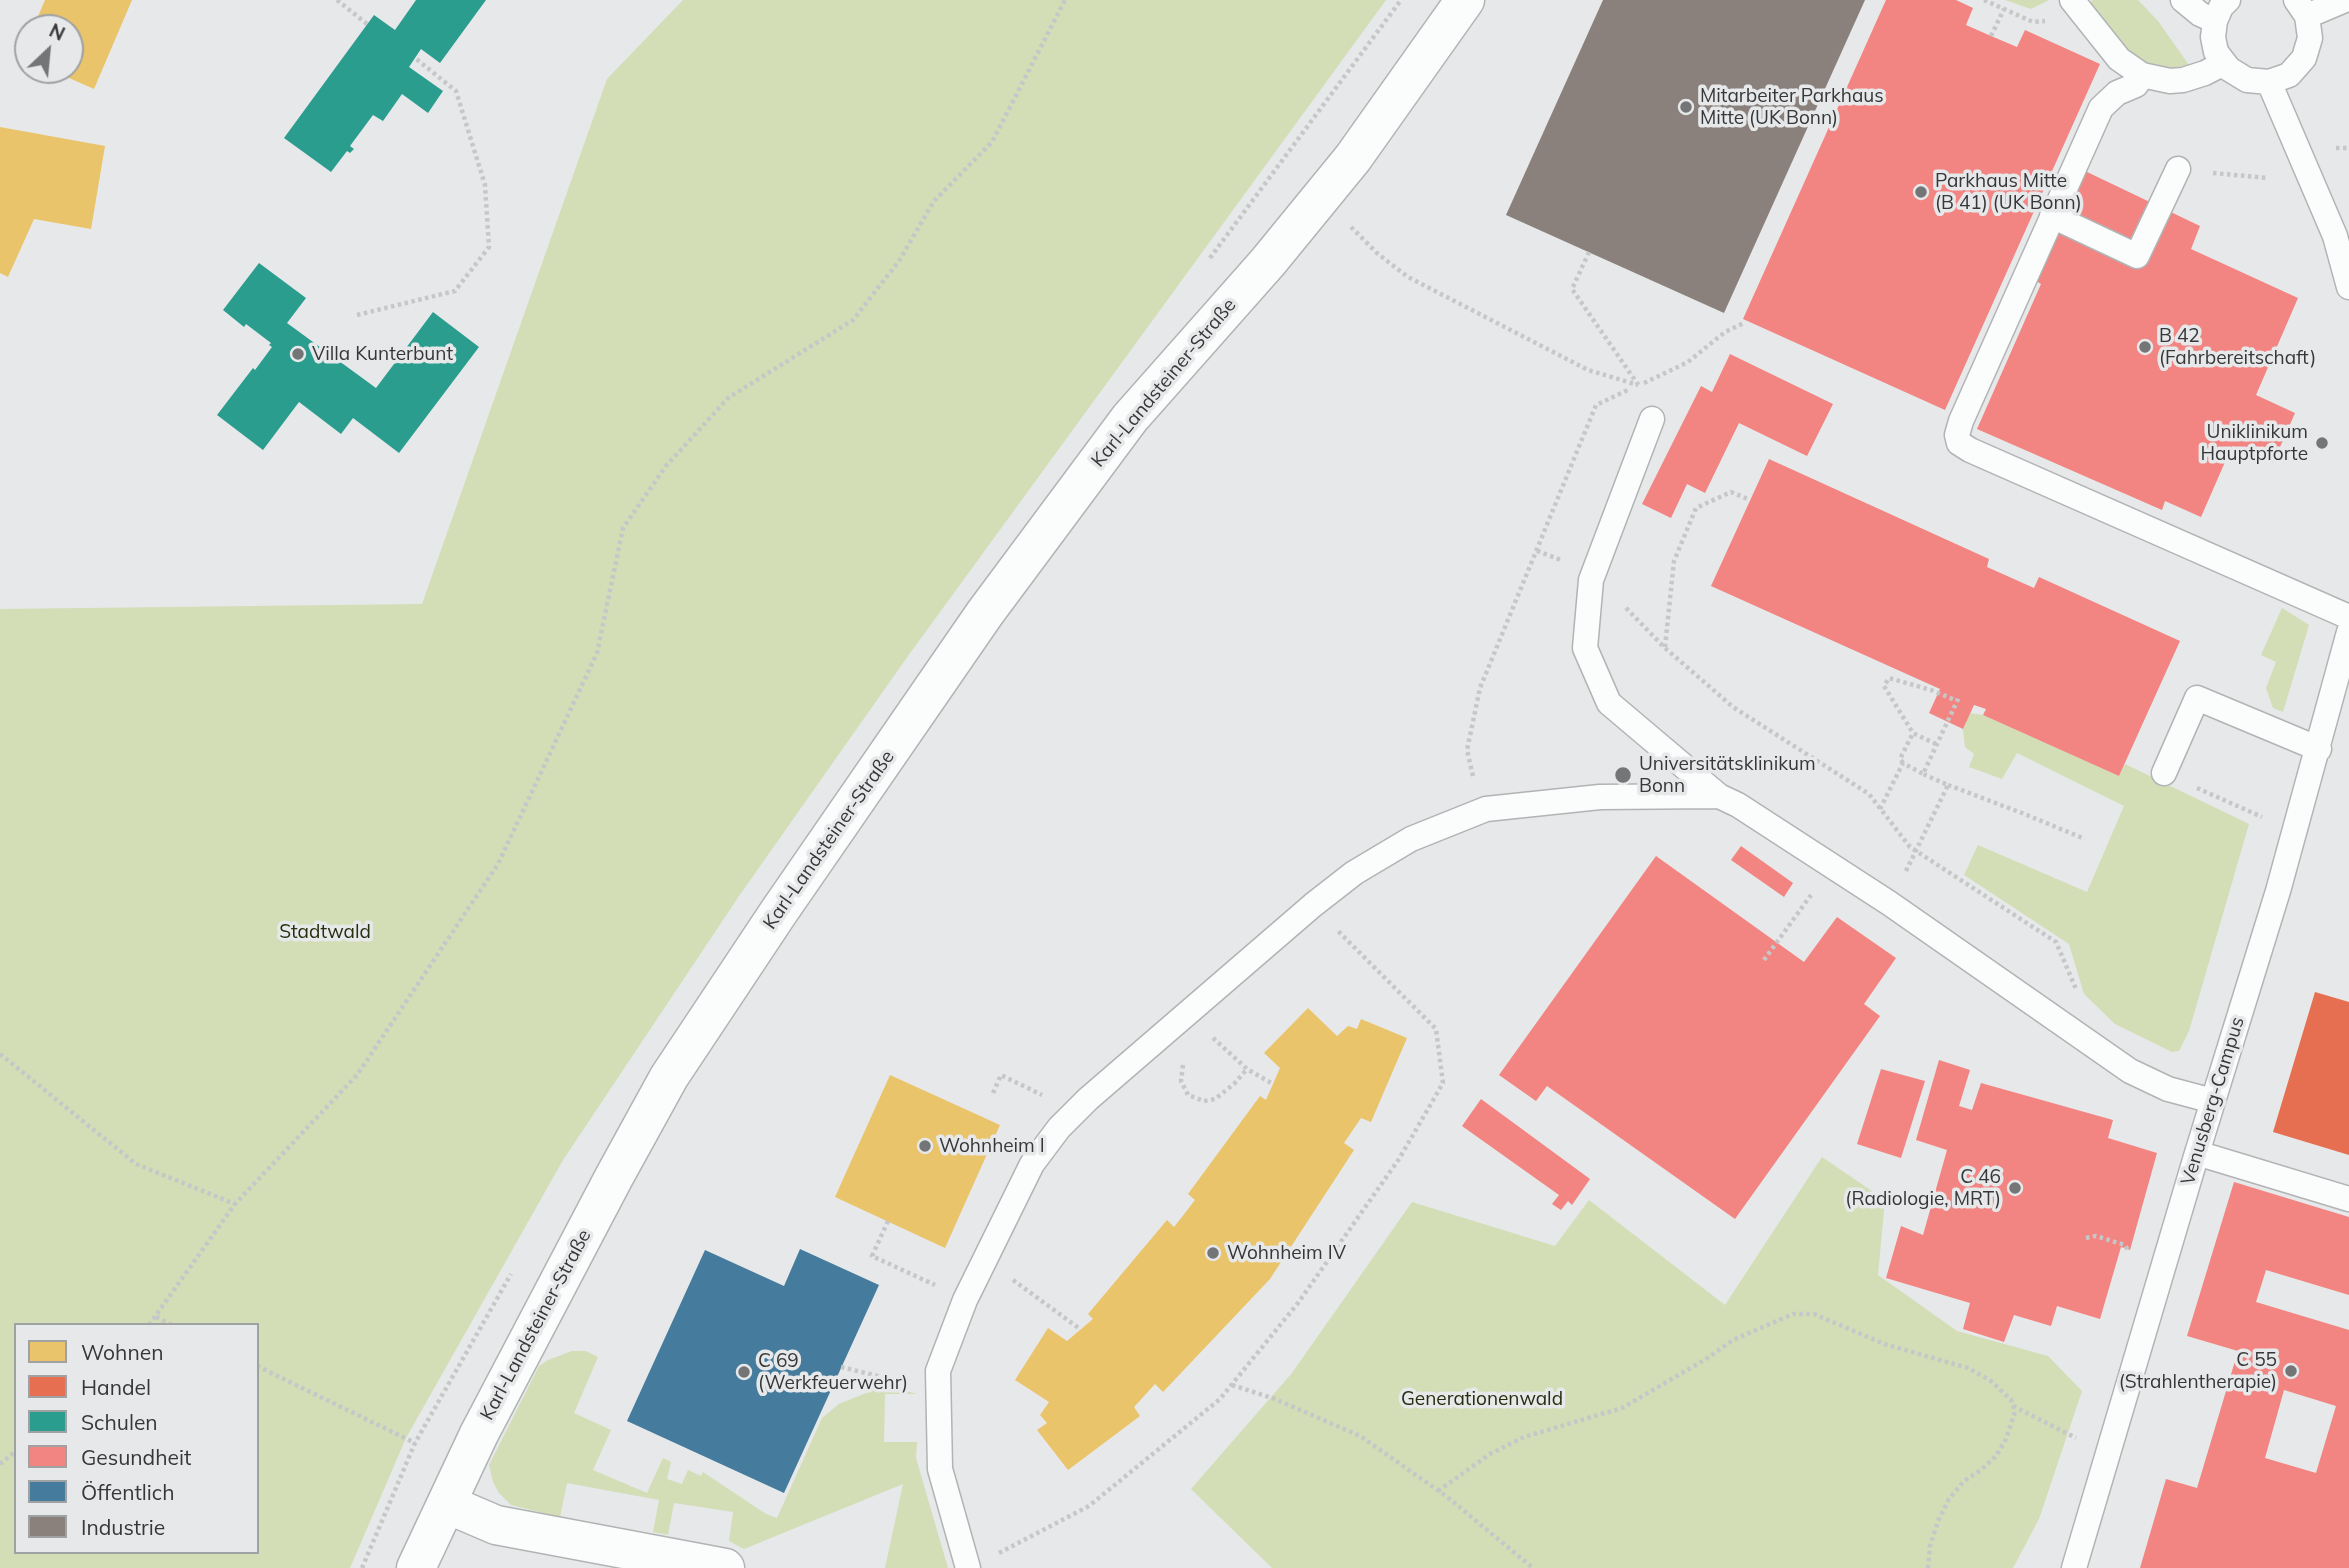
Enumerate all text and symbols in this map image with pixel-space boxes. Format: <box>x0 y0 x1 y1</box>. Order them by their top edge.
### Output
north arrow <box>14 14 84 84</box>
text: N <box>46 18 69 46</box>
place label: Mitarbeiter Parkhaus Mitte (UK Bonn) <box>1700 85 1884 129</box>
marker: Mitarbeiter Parkhaus Mitte (UK Bonn) <box>1678 99 1694 115</box>
place label: Parkhaus Mitte (B 41) (UK Bonn) <box>1935 170 2082 214</box>
marker: Parkhaus Mitte (B 41) (UK Bonn) <box>1913 184 1929 200</box>
street label: Karl-Landsteiner-Straße <box>1087 294 1241 472</box>
place label: B 42 (Fahrbereitschaft) <box>2159 325 2316 369</box>
marker: B 42 (Fahrbereitschaft) <box>2137 339 2153 355</box>
place label: Villa Kunterbunt <box>312 343 453 365</box>
marker: Villa Kunterbunt <box>290 346 306 362</box>
place label: Uniklinikum Hauptpforte <box>2201 421 2308 465</box>
marker: Uniklinikum Hauptpforte <box>2314 435 2330 451</box>
street label: Karl-Landsteiner-Straße <box>759 746 899 934</box>
place label: Universitätsklinikum Bonn <box>1639 753 1816 797</box>
marker: Universitätsklinikum Bonn <box>1613 765 1633 785</box>
park label: Stadtwald <box>279 921 371 943</box>
street label: Venusberg-Campus <box>2177 1014 2249 1188</box>
place label: Wohnheim I <box>939 1135 1045 1157</box>
marker: Wohnheim I <box>917 1138 933 1154</box>
place label: C 46 (Radiologie, MRT) <box>1845 1166 2001 1210</box>
marker: C 46 (Radiologie, MRT) <box>2007 1180 2023 1196</box>
street label: Karl-Landsteiner-Straße <box>476 1226 596 1424</box>
place label: Wohnheim IV <box>1227 1242 1346 1264</box>
marker: Wohnheim IV <box>1205 1245 1221 1261</box>
legend <box>14 1323 259 1554</box>
text: Wohnen <box>81 1339 163 1365</box>
place label: C 55 (Strahlentherapie) <box>2119 1349 2277 1393</box>
place label: C 69 (Werkfeuerwehr) <box>758 1350 908 1394</box>
marker: C 55 (Strahlentherapie) <box>2283 1363 2299 1379</box>
marker: C 69 (Werkfeuerwehr) <box>736 1364 752 1380</box>
text: Handel <box>81 1374 151 1400</box>
park label: Generationenwald <box>1401 1388 1563 1410</box>
text: Schulen <box>81 1409 158 1435</box>
text: Gesundheit <box>81 1444 191 1470</box>
text: Öffentlich <box>81 1479 175 1505</box>
text: Industrie <box>81 1514 165 1540</box>

